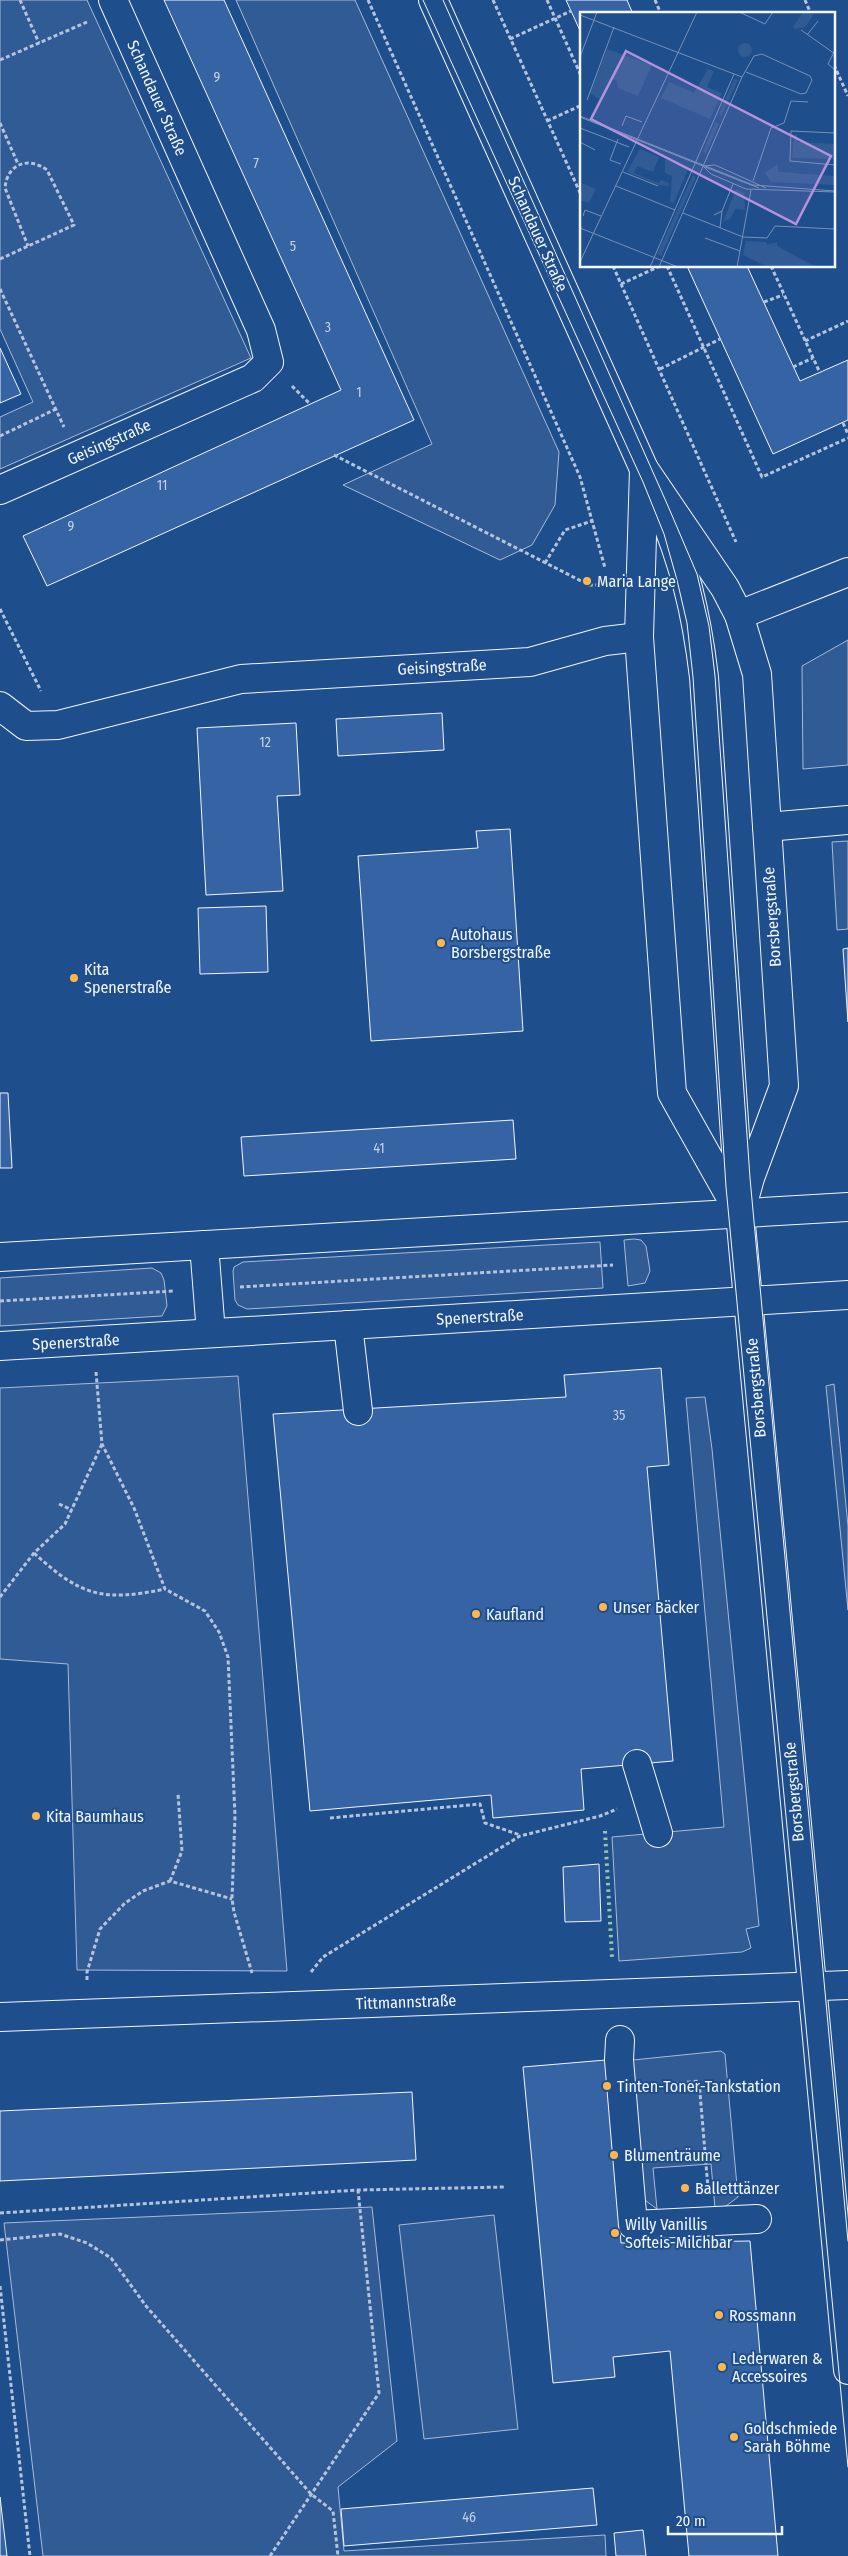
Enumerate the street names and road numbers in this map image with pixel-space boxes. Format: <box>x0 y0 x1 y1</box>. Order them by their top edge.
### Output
street label: Schandauer Straße <box>123 37 191 159</box>
street label: Schandauer Straße <box>504 173 572 295</box>
street label: Geisingstraße <box>64 415 154 469</box>
street label: Geisingstraße <box>397 655 487 679</box>
street label: Borsbergstraße <box>759 866 785 968</box>
street label: Spenerstraße <box>436 1305 524 1329</box>
street label: Spenerstraße <box>32 1330 120 1354</box>
street label: Borsbergstraße <box>742 1337 770 1439</box>
street label: Borsbergstraße <box>780 1741 808 1843</box>
street label: Tittmannstraße <box>356 1991 457 2013</box>

